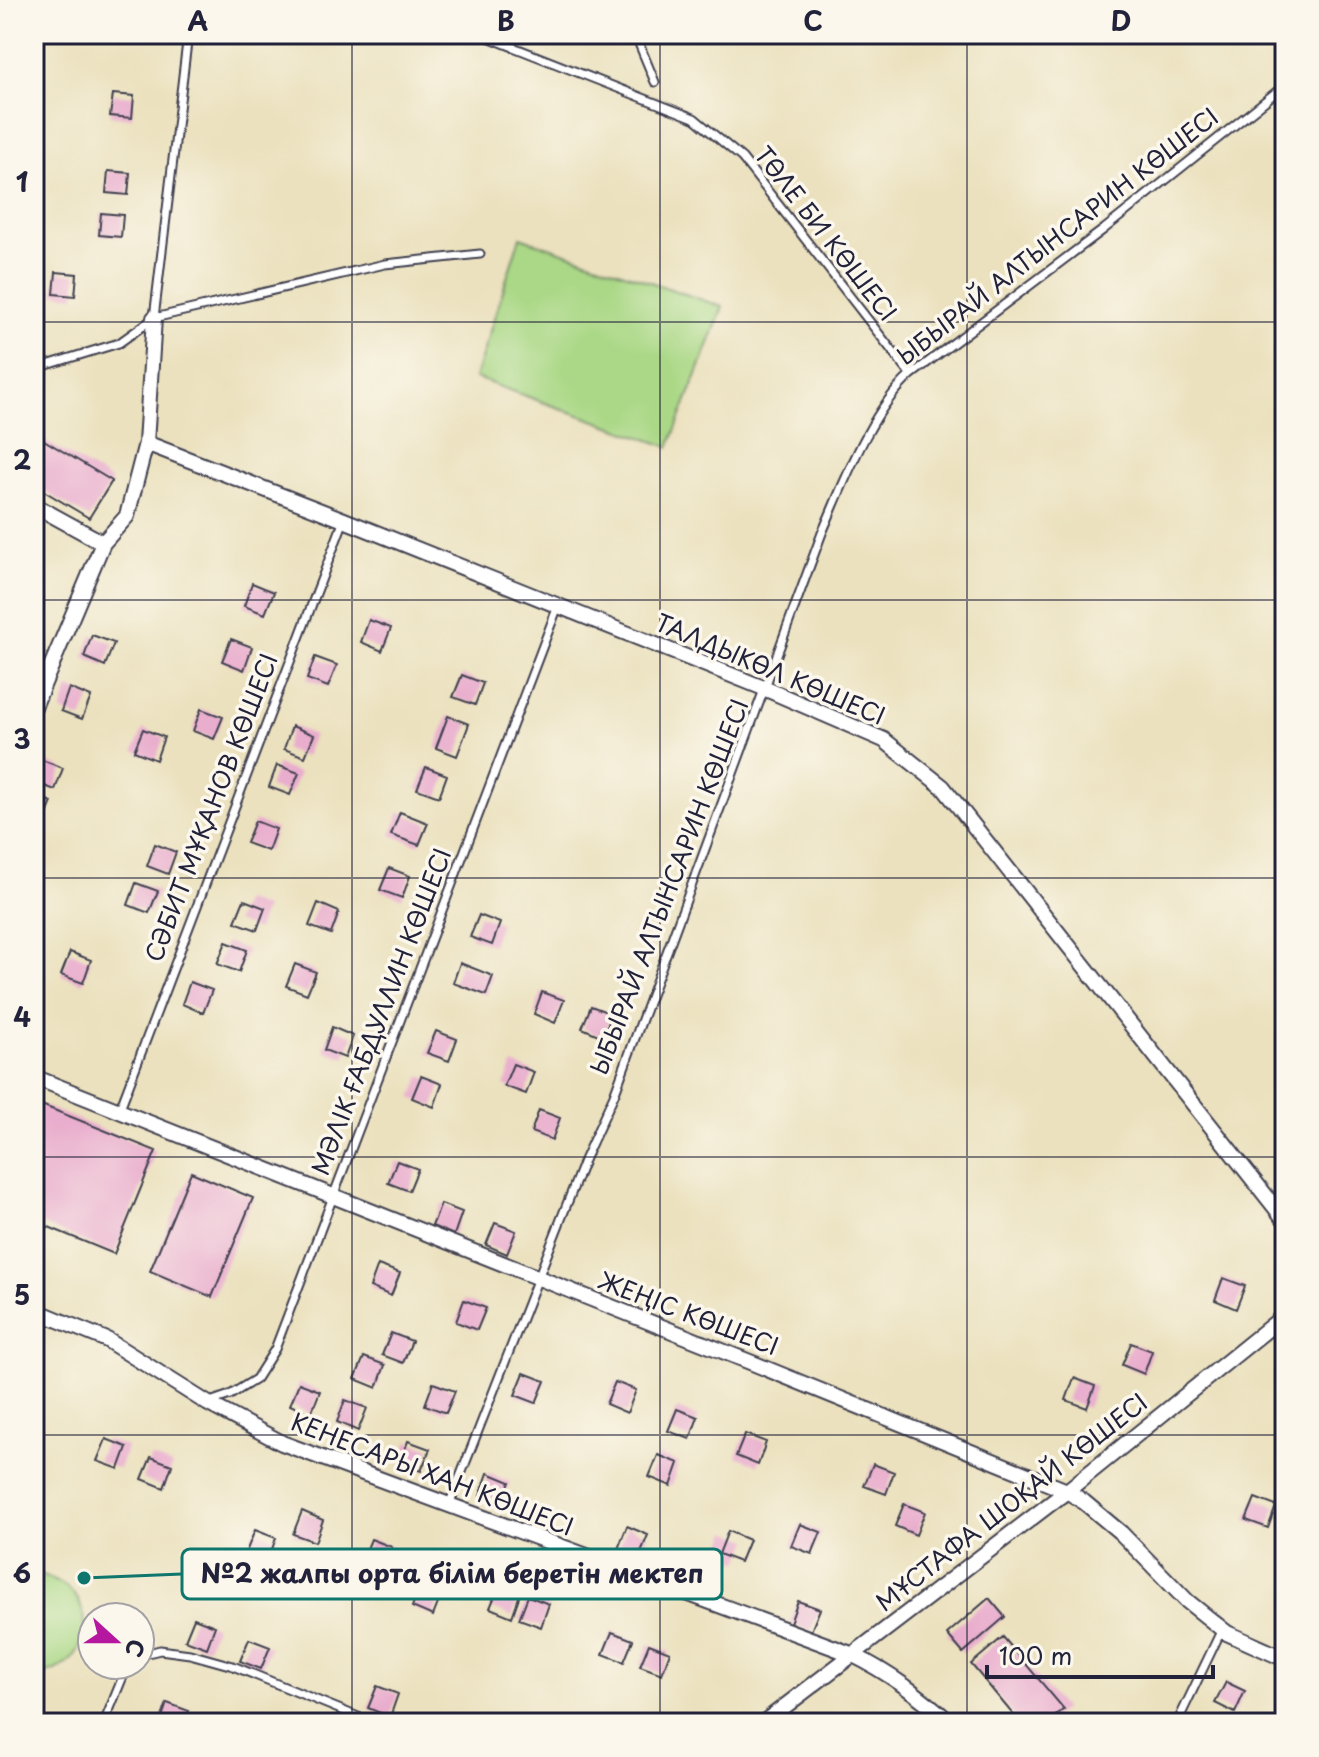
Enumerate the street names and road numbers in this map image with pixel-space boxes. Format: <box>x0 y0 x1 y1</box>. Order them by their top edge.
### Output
street label: ЫБЫРАЙ АЛТЫНСАРИН КӨШЕСІ <box>888 98 1225 373</box>
street label: ТӨЛЕ БИ КӨШЕСІ <box>747 138 906 328</box>
street label: ТАЛДЫКӨЛ КӨШЕСІ <box>650 604 891 733</box>
street label: СӘБИТ МҰҚАНОВ КӨШЕСІ <box>135 648 286 967</box>
street label: ЫБЫРАЙ АЛТЫНСАРИН КӨШЕСІ <box>580 693 756 1079</box>
street label: МӘЛІК ҒАБДУЛЛИН КӨШЕСІ <box>301 843 459 1180</box>
street label: ЖЕҢІС КӨШЕСІ <box>594 1261 784 1363</box>
street label: МҰСТАФА ШОҚАЙ КӨШЕСІ <box>867 1384 1154 1619</box>
street label: КЕНЕСАРЫ ХАН КӨШЕСІ <box>286 1403 579 1544</box>

